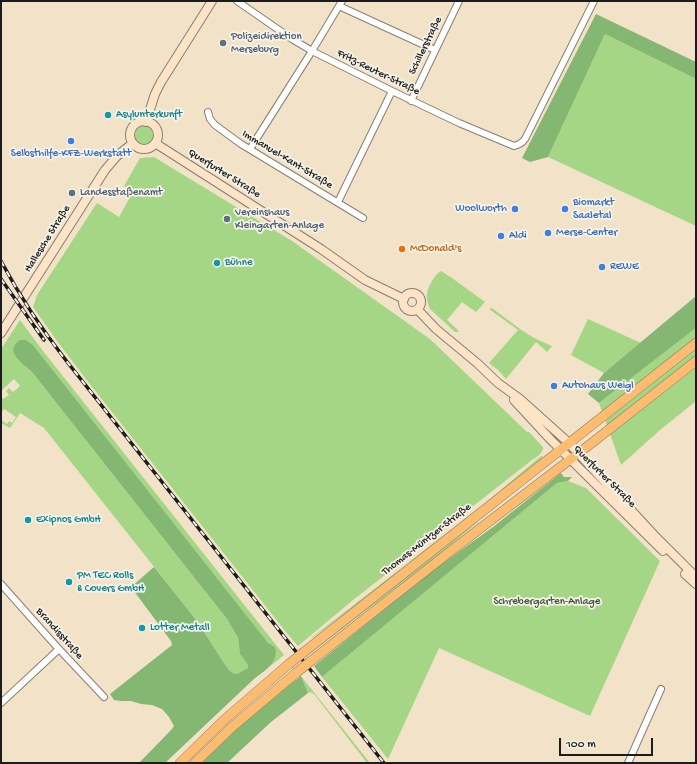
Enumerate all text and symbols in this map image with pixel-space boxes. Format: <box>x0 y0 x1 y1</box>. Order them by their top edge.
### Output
street label: Schillerstraße <box>406 15 446 77</box>
place label: Polizeidirektion Merseburg <box>231 30 302 56</box>
marker: Polizeidirektion Merseburg <box>218 38 228 48</box>
street label: Fritz-Reuter-Straße <box>334 47 422 99</box>
place label: Asylunterkunft <box>116 108 182 122</box>
marker: Asylunterkunft <box>103 110 113 120</box>
street label: Immanuel-Kant-Straße <box>239 128 335 192</box>
marker: Selbsthilfe-KFZ-Werkstatt <box>66 136 76 146</box>
street label: Querfurter Straße <box>185 146 263 202</box>
place label: Selbsthilfe-KFZ-Werkstatt <box>11 147 131 161</box>
place label: Landesstaßenamt <box>80 186 162 200</box>
marker: Landesstaßenamt <box>67 188 77 198</box>
place label: Biomarkt Saaletal <box>573 196 614 222</box>
place label: Woolworth <box>455 202 507 216</box>
street label: Hallesche Straße <box>22 203 74 275</box>
marker: Woolworth <box>510 204 520 214</box>
marker: Biomarkt Saaletal <box>560 204 570 214</box>
place label: Vereinshaus Kleingarten-Anlage <box>235 206 324 232</box>
marker: Vereinshaus Kleingarten-Anlage <box>222 214 232 224</box>
place label: Merse-Center <box>556 226 617 240</box>
marker: Merse-Center <box>543 228 553 238</box>
place label: Aldi <box>509 229 527 243</box>
marker: Aldi <box>496 231 506 241</box>
place label: McDonald's <box>410 242 461 256</box>
marker: McDonald's <box>397 244 407 254</box>
place label: Bühne <box>225 256 253 270</box>
marker: Bühne <box>212 258 222 268</box>
place label: REWE <box>610 260 639 274</box>
marker: REWE <box>597 262 607 272</box>
place label: Autohaus Weigl <box>562 379 634 393</box>
marker: Autohaus Weigl <box>549 381 559 391</box>
street label: Querfurter Straße <box>570 443 638 511</box>
street label: Thomas-Müntzer-Straße <box>380 501 474 579</box>
place label: Exipnos GmbH <box>36 513 101 527</box>
marker: Exipnos GmbH <box>23 515 33 525</box>
place label: PM TEC Rolls & Covers GmbH <box>77 569 144 595</box>
marker: PM TEC Rolls & Covers GmbH <box>64 577 74 587</box>
park label: Schrebergarten-Anlage <box>494 595 600 609</box>
street label: Brandisstraße <box>32 606 86 662</box>
place label: Lotter Metall <box>150 621 210 635</box>
marker: Lotter Metall <box>137 623 147 633</box>
scale bar <box>561 730 655 756</box>
text: 100 m <box>566 738 596 752</box>

